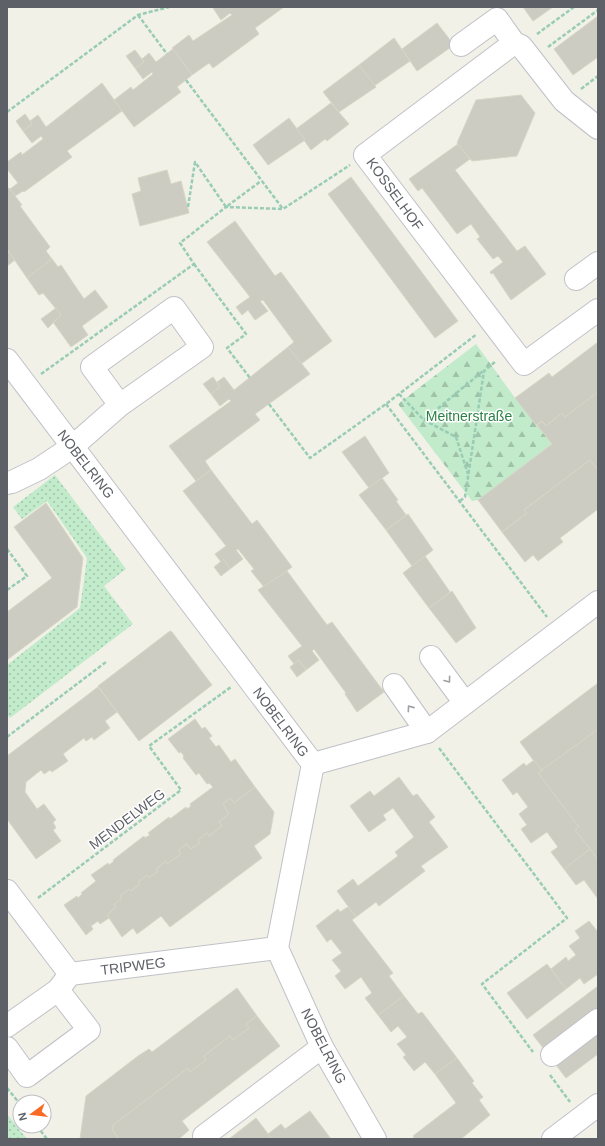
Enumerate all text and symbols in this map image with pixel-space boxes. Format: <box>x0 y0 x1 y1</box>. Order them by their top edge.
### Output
street label: KOSSELHOF <box>363 155 427 233</box>
park label: Meitnerstraße <box>426 408 512 424</box>
street label: NOBELRING <box>54 427 118 501</box>
one-way arrow <box>443 676 451 683</box>
street label: NOBELRING <box>250 684 312 760</box>
one-way arrow <box>408 706 415 713</box>
street label: MENDELWEG <box>86 785 168 853</box>
street label: TRIPWEG <box>100 954 166 978</box>
street label: NOBELRING <box>298 1006 350 1086</box>
north arrow <box>12 1094 52 1134</box>
text: N <box>16 1111 29 1122</box>

